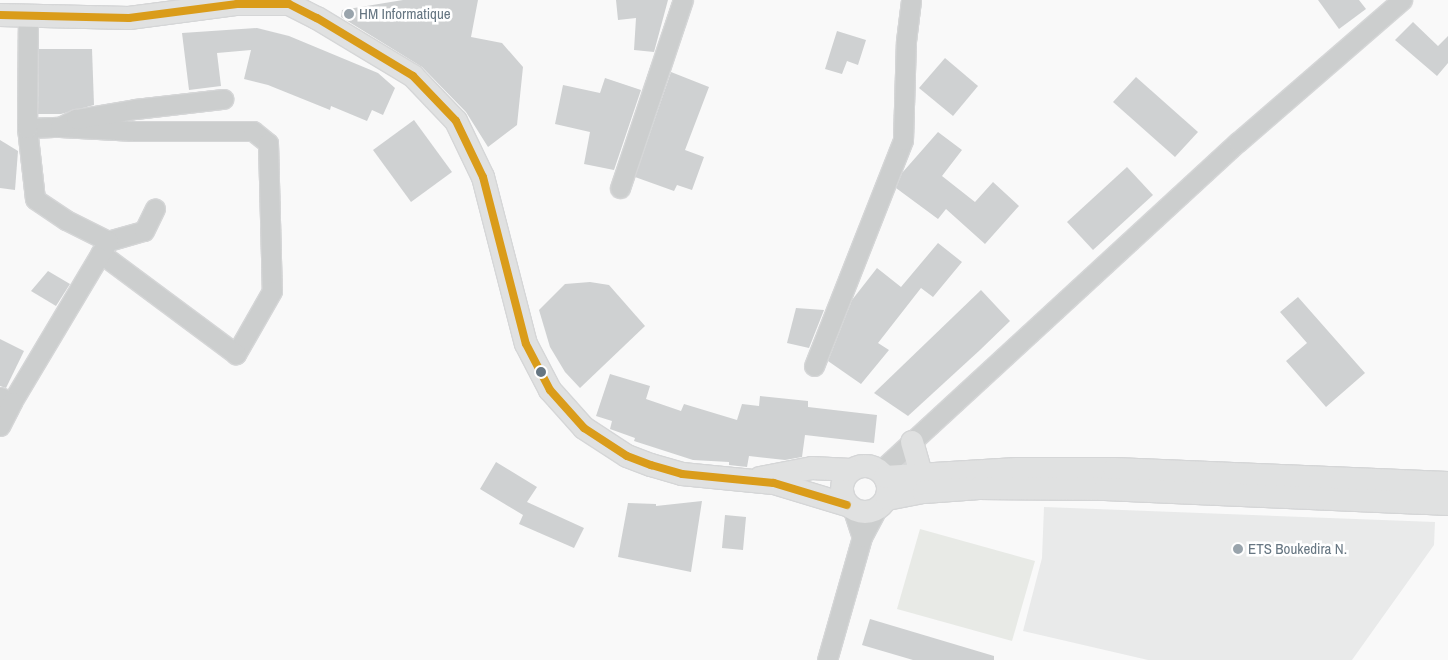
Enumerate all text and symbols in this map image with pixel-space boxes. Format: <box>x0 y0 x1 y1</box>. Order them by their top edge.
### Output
place label: HM Informatique <box>359 5 451 23</box>
marker: HM Informatique <box>343 8 355 20</box>
unlabelled marker <box>536 367 546 377</box>
place label: ETS Boukedira N. <box>1248 540 1347 558</box>
marker: ETS Boukedira N. <box>1232 543 1244 555</box>

